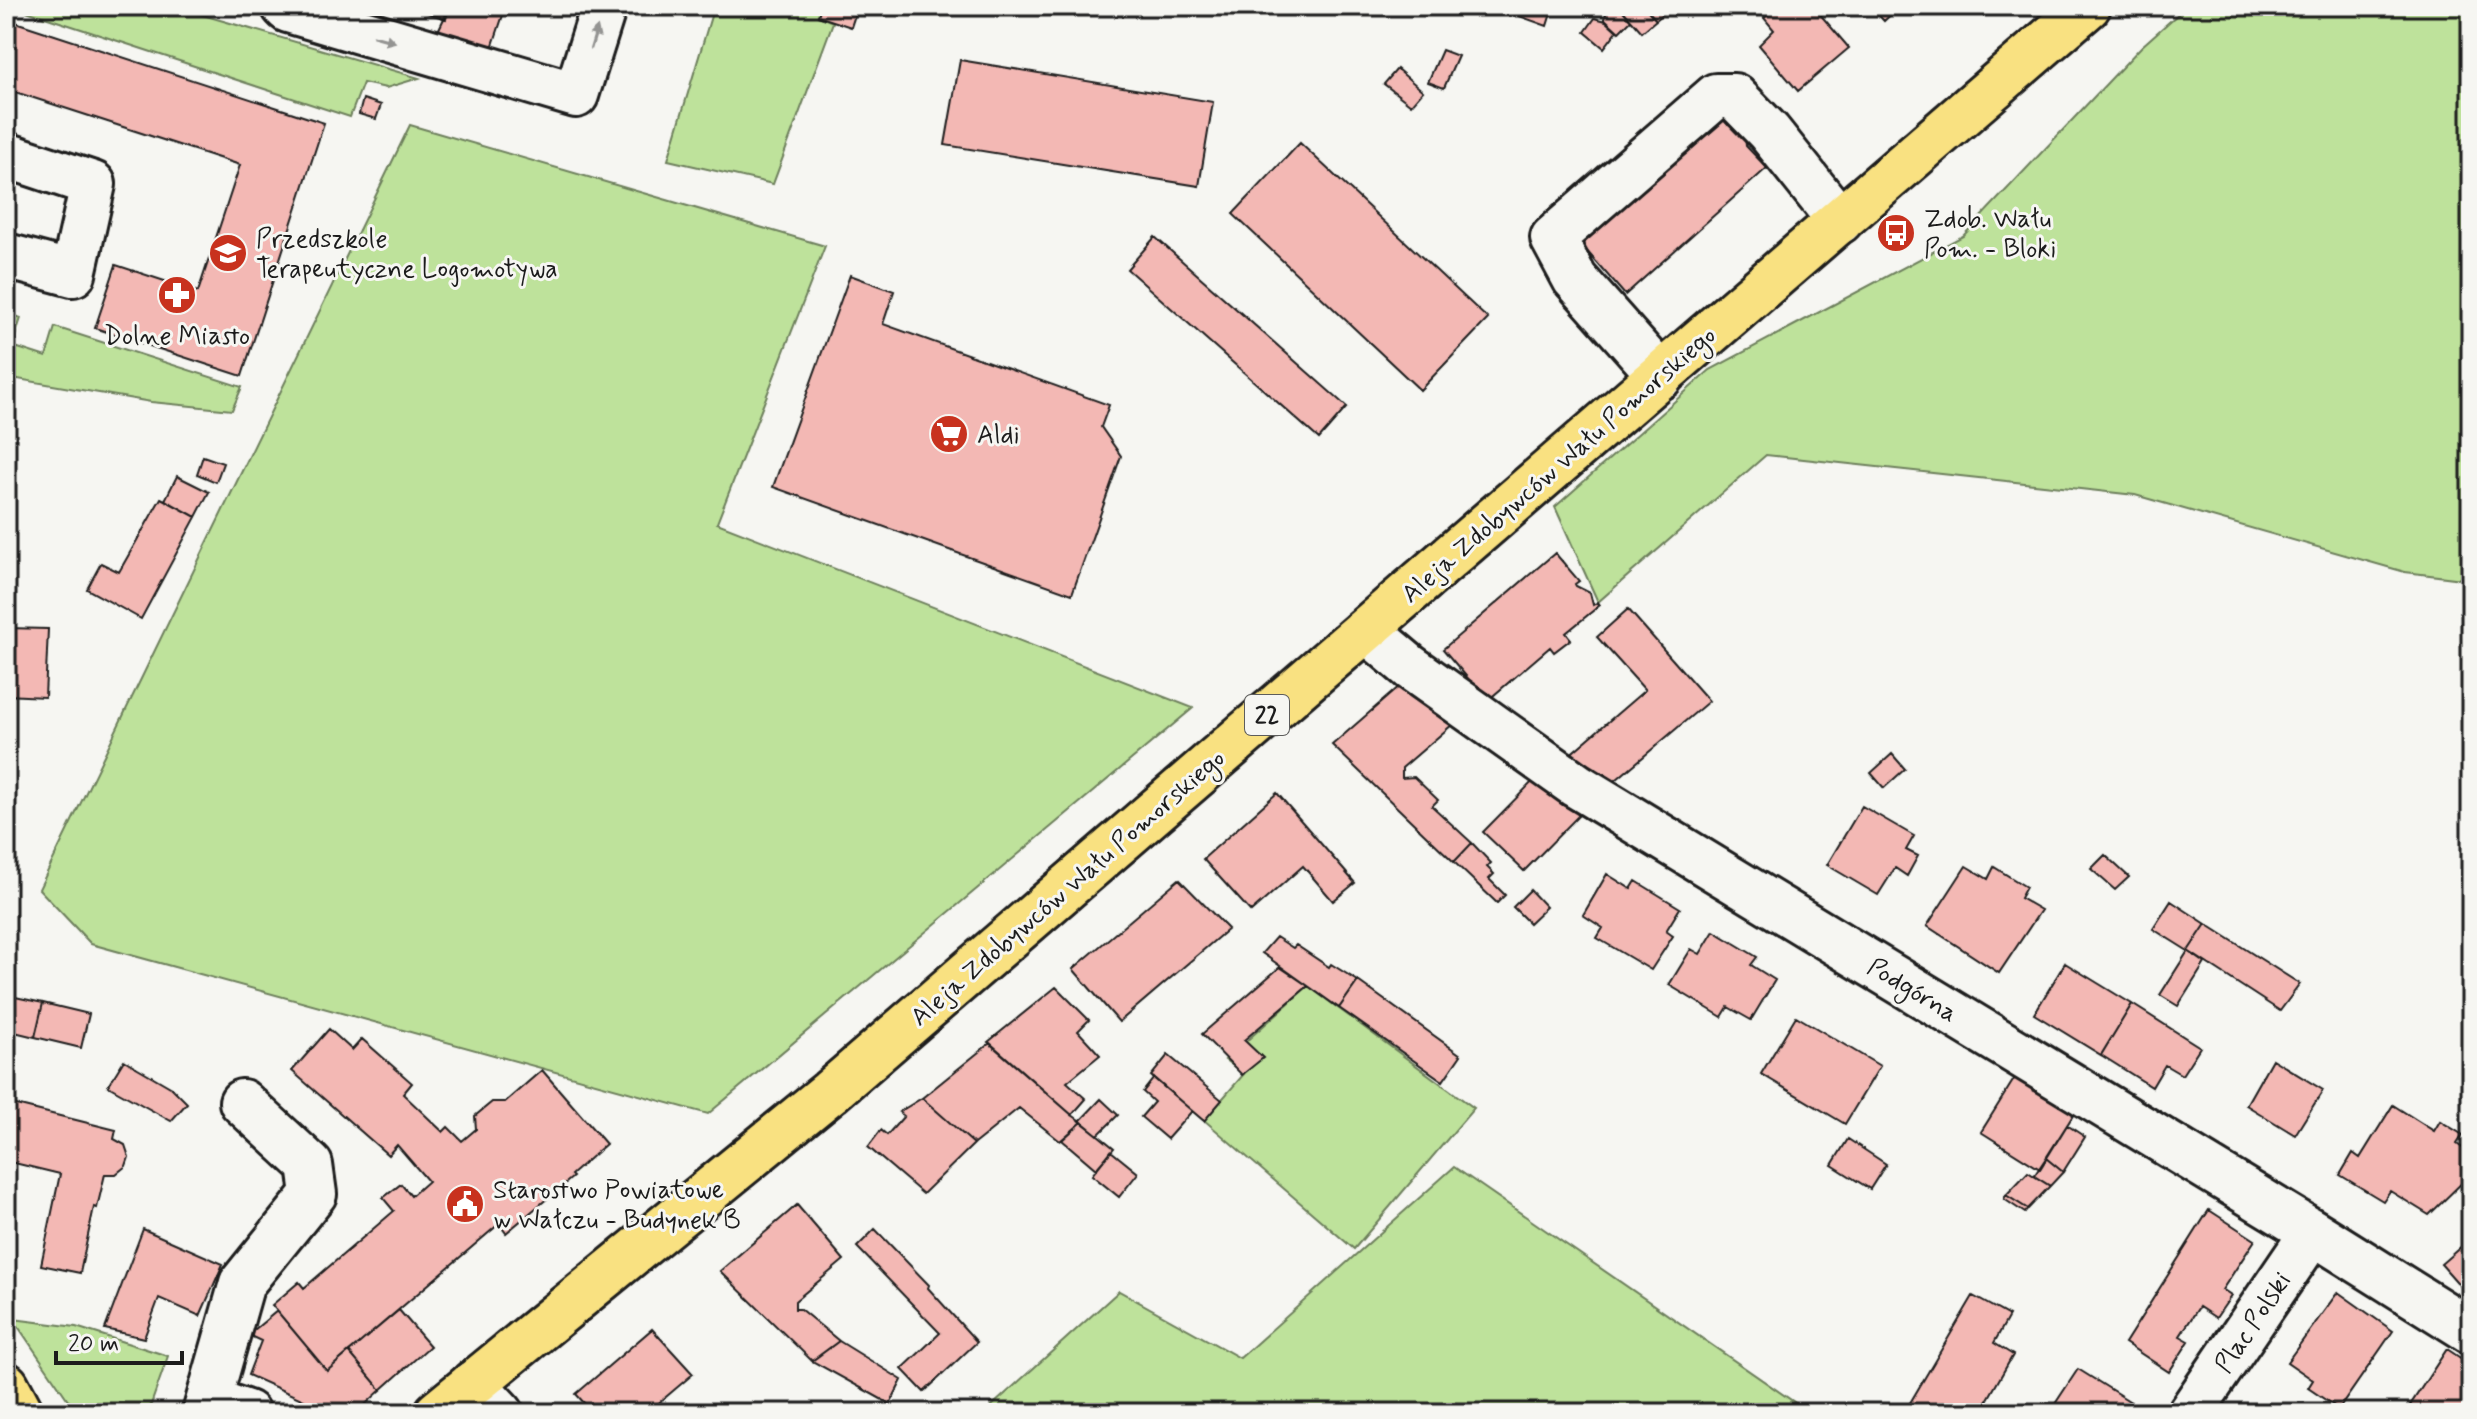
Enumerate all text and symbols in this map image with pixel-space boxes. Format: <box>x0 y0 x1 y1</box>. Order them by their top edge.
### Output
one-way arrow <box>588 26 601 50</box>
one-way arrow <box>372 33 396 46</box>
place label: Zdob. Wału Pom. - Bloki <box>1924 203 2056 267</box>
bus stop icon: Zdob. Wału Pom. - Bloki <box>1875 212 1917 254</box>
place label: Przedszkole Terapeutyczne Logomotywa <box>256 223 558 287</box>
school or university icon: Przedszkole Terapeutyczne Logomotywa <box>207 232 249 274</box>
pharmacy icon: Dolne Miasto <box>156 274 198 316</box>
street label: Aleja Zdobywców Wału Pomorskiego <box>1395 319 1725 613</box>
place label: Dolne Miasto <box>104 320 250 354</box>
supermarket icon: Aldi <box>928 413 970 455</box>
place label: Aldi <box>977 419 1020 453</box>
road number: 22 <box>1245 695 1289 735</box>
street label: Aleja Zdobywców Wału Pomorskiego <box>904 742 1234 1036</box>
street label: Podgórna <box>1860 951 1963 1033</box>
place label: Starostwo Powiatowe w Wałczu - Budynek B <box>493 1174 741 1238</box>
public building icon: Starostwo Powiatowe w Wałczu - Budynek B <box>444 1183 486 1225</box>
street label: Plac Polski <box>2208 1266 2300 1380</box>
scale bar <box>56 1315 182 1365</box>
text: 20 m <box>68 1329 119 1360</box>

